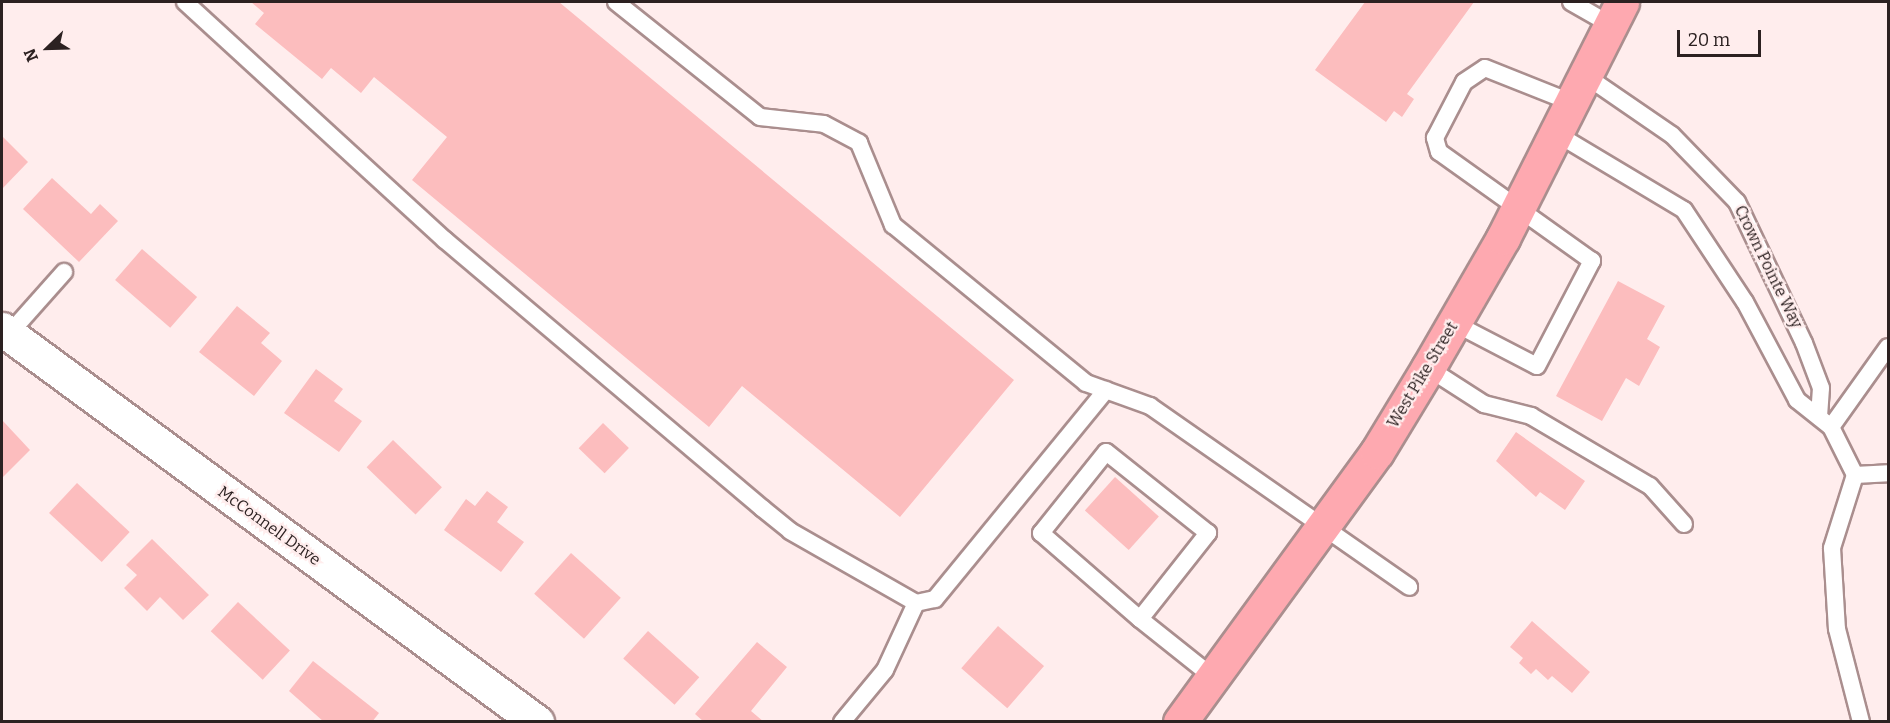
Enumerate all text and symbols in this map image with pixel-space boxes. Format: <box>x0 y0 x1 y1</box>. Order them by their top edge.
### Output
north arrow <box>18 18 78 78</box>
scale bar <box>1680 18 1764 56</box>
text: 20 m <box>1688 29 1730 51</box>
text: N <box>20 46 42 65</box>
street label: Crown Pointe Way <box>1730 203 1806 331</box>
street label: West Pike Street <box>1384 318 1462 432</box>
street label: McConnell Drive <box>214 482 324 570</box>

